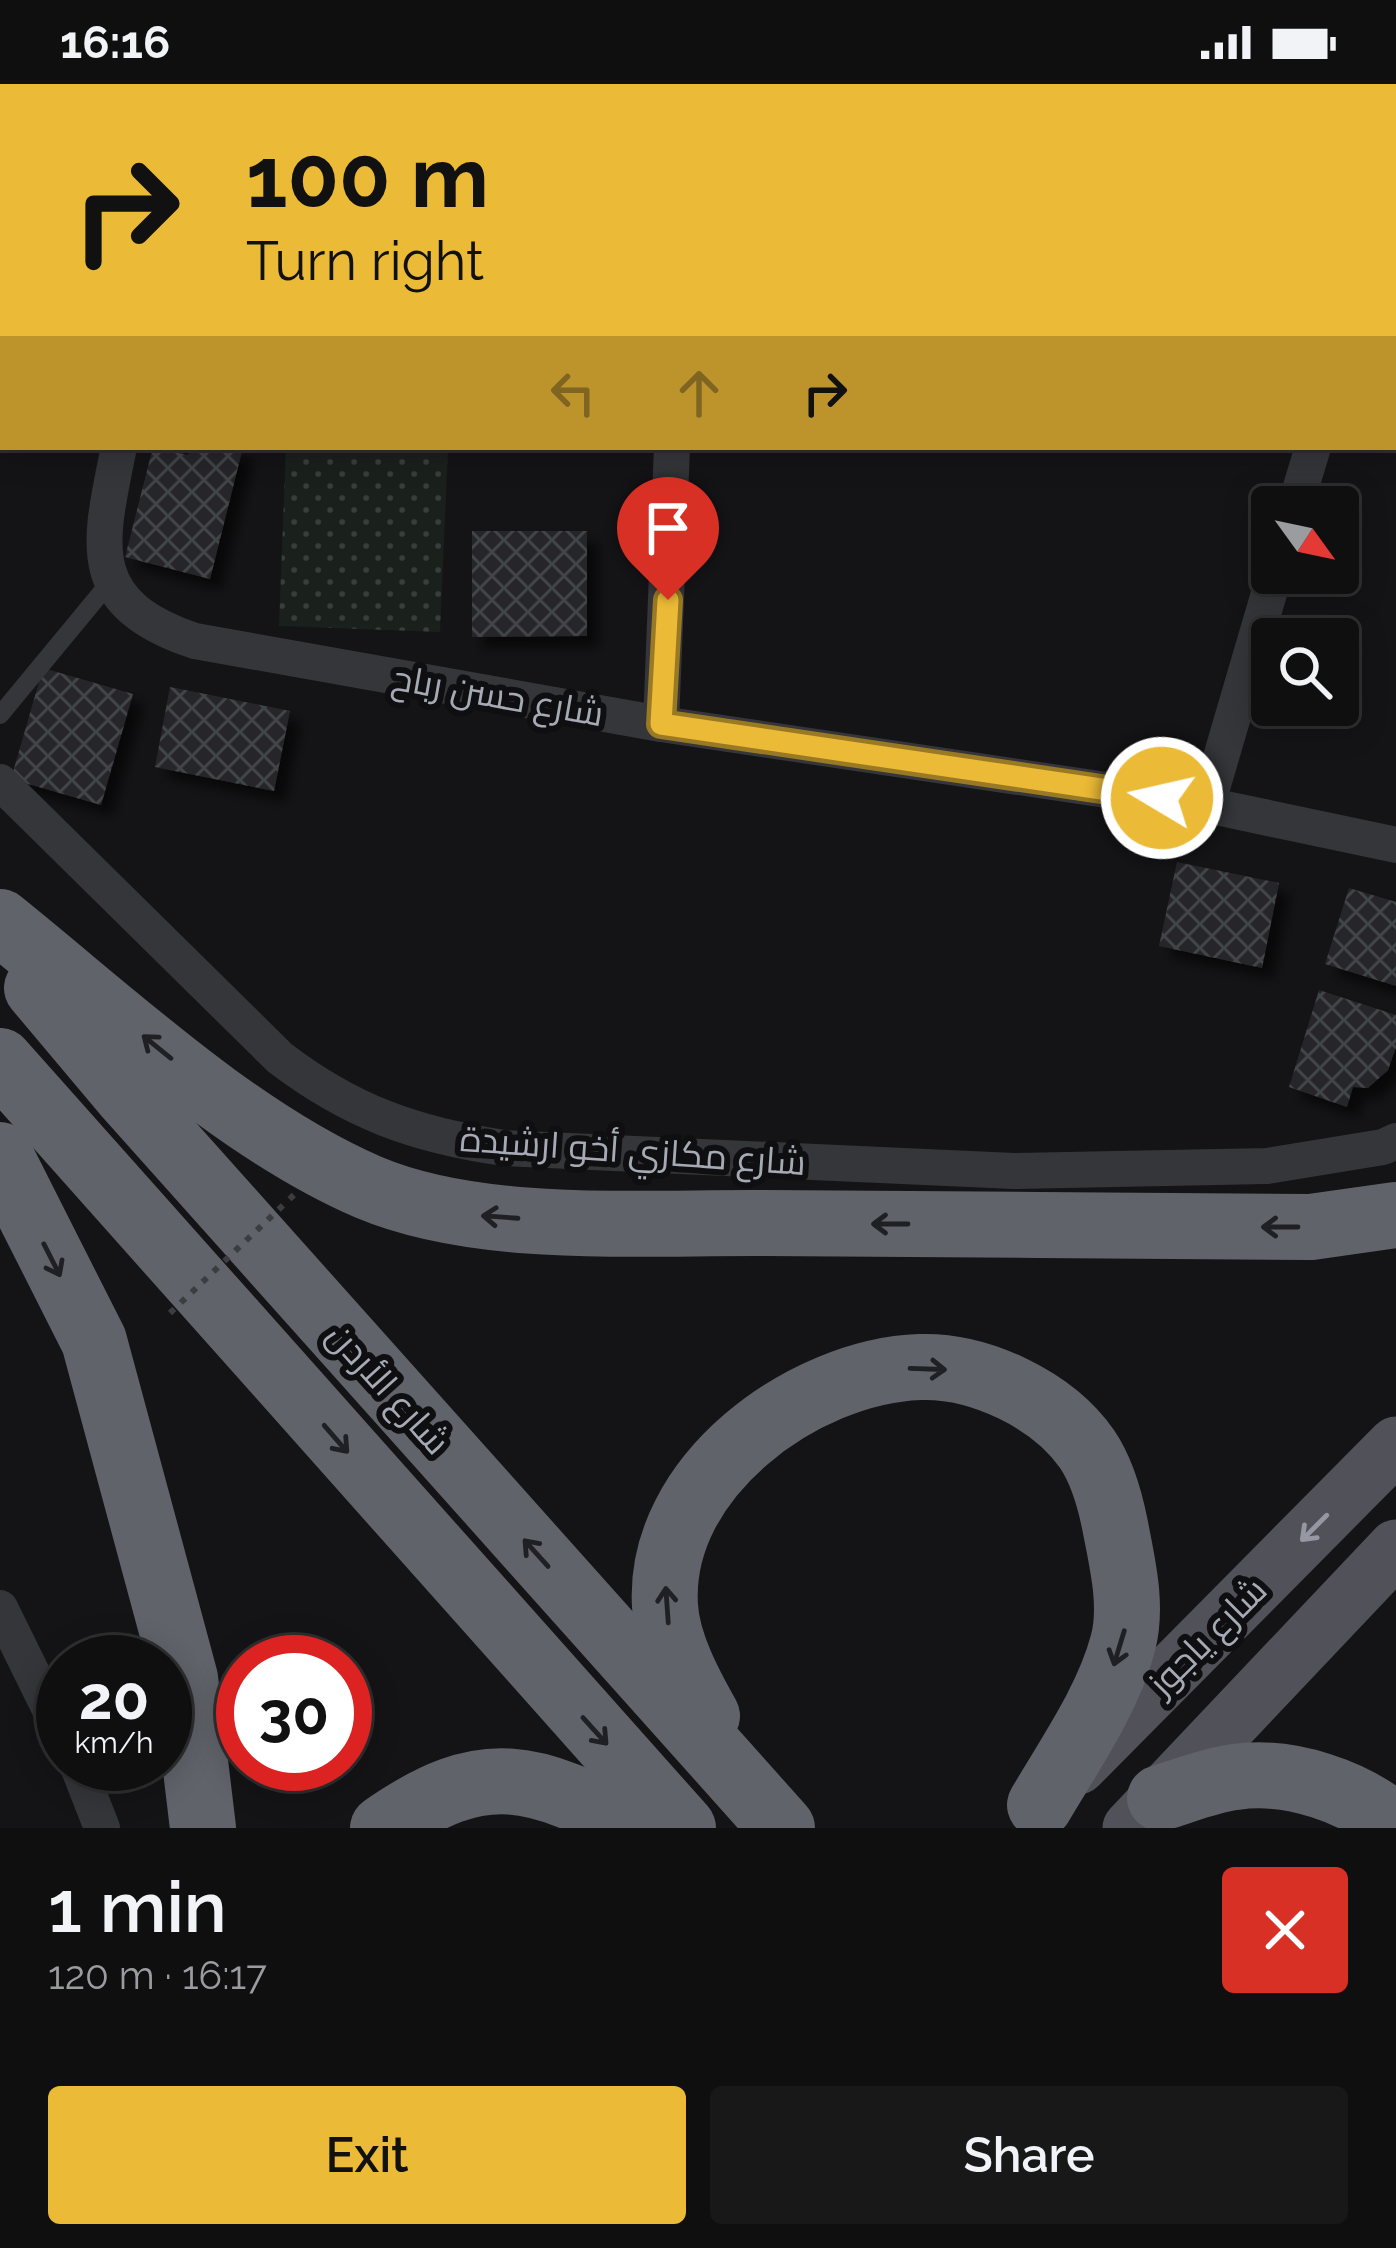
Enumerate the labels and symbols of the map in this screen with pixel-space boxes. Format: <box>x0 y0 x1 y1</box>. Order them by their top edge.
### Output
pin <box>617 477 719 600</box>
north arrow <box>1251 486 1359 594</box>
street label: شارع حسن رباح <box>388 656 607 738</box>
position arrow <box>1099 735 1225 861</box>
one-way arrow <box>141 1034 173 1061</box>
street label: شارع مكازي أخو ارشيدة <box>458 1116 807 1190</box>
one-way arrow <box>481 1205 520 1228</box>
one-way arrow <box>871 1213 910 1235</box>
one-way arrow <box>1261 1216 1300 1238</box>
one-way arrow <box>42 1241 65 1277</box>
street label: شارع الأردن <box>316 1314 459 1465</box>
one-way arrow <box>908 1358 947 1381</box>
one-way arrow <box>322 1423 349 1454</box>
one-way arrow <box>1300 1513 1329 1542</box>
one-way arrow <box>523 1538 550 1569</box>
street label: شارع ياجوز <box>1138 1568 1278 1708</box>
one-way arrow <box>656 1586 679 1625</box>
one-way arrow <box>1107 1628 1129 1666</box>
speed limit sign: 30 <box>216 1635 372 1791</box>
one-way arrow <box>581 1715 608 1745</box>

